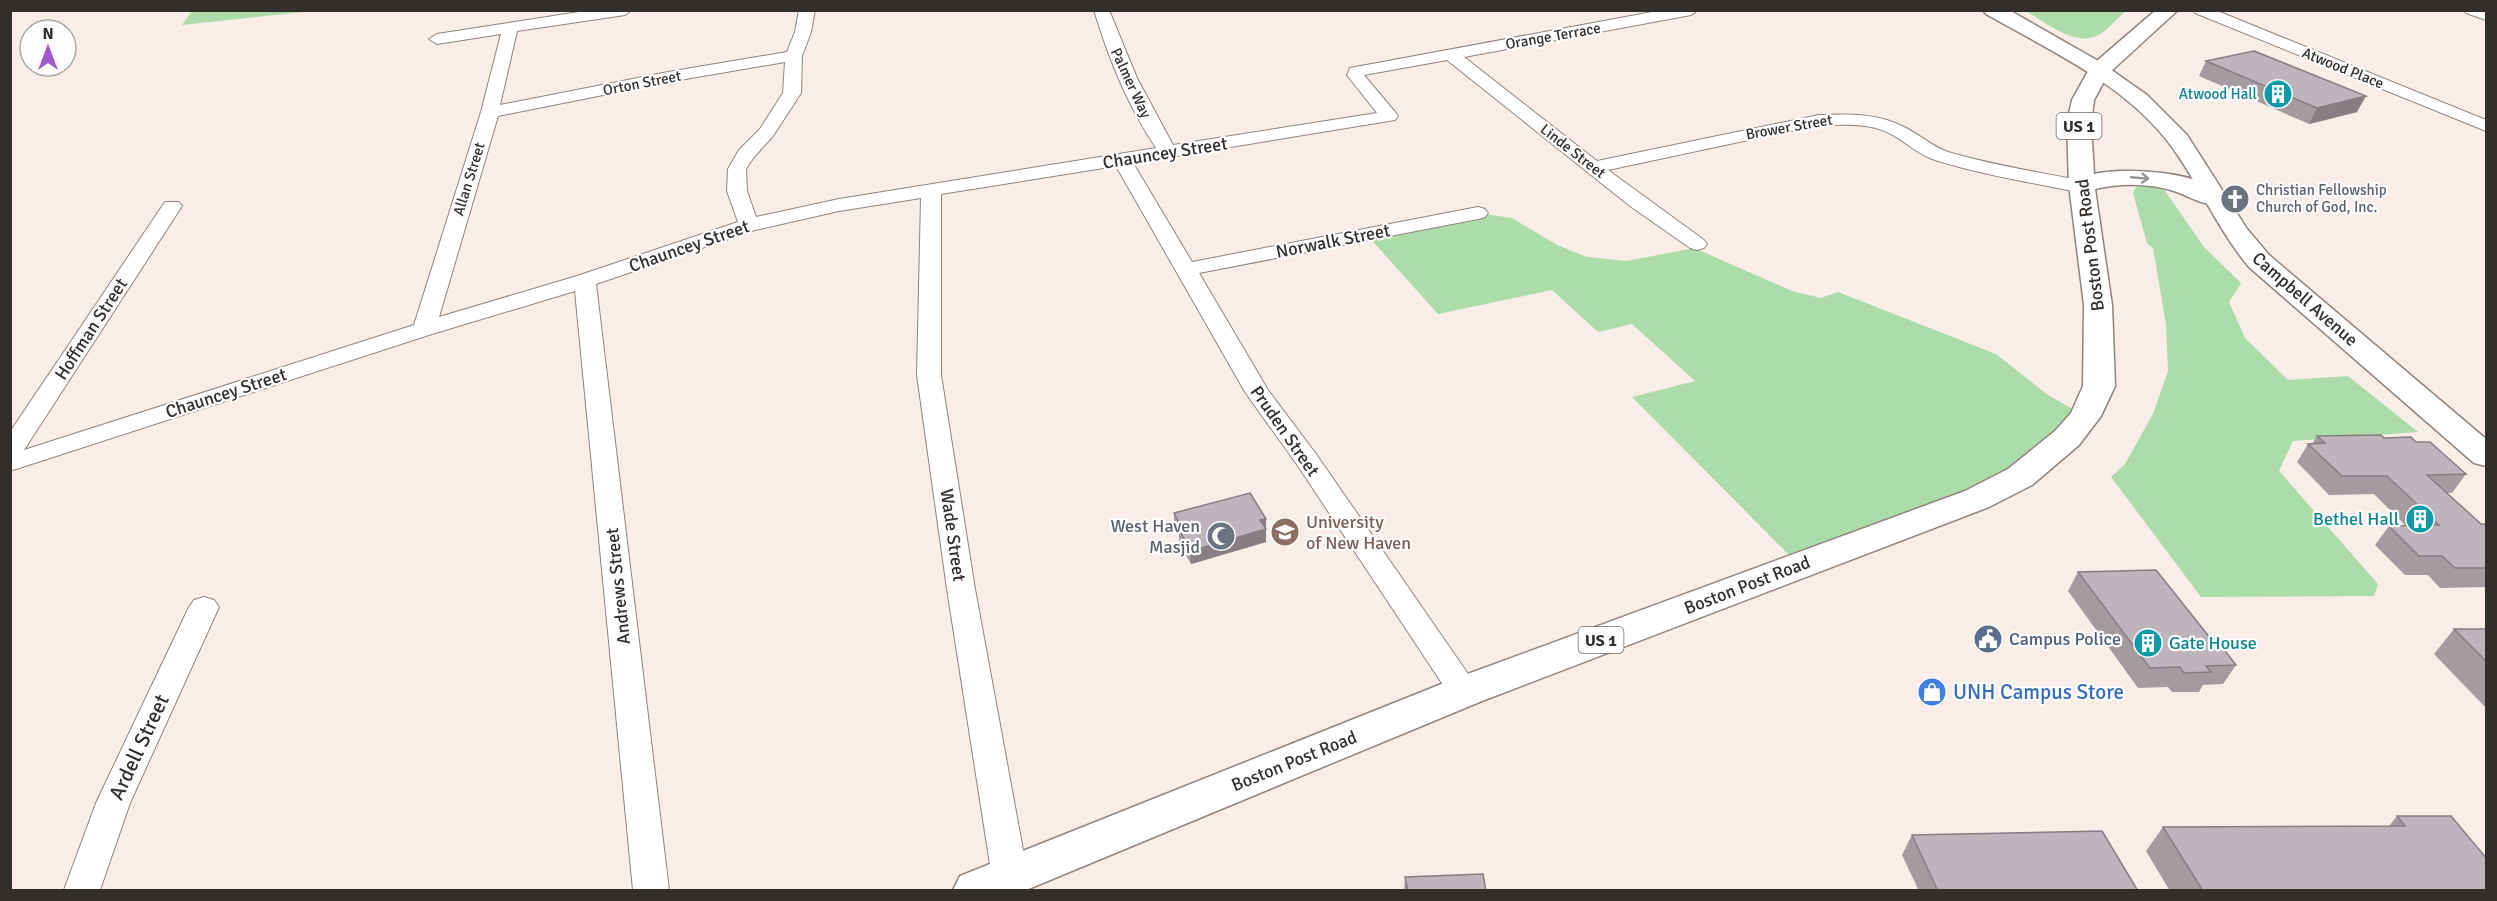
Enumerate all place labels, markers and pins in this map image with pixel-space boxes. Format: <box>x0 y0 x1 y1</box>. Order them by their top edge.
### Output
building icon: Atwood Hall <box>2262 78 2294 110</box>
place label: Atwood Hall <box>2179 85 2257 103</box>
place label: Christian Fellowship Church of God, Inc. <box>2256 181 2387 216</box>
church icon: Christian Fellowship Church of God, Inc. <box>2219 183 2251 215</box>
building icon: Bethel Hall <box>2404 503 2436 535</box>
place label: Bethel Hall <box>2313 508 2399 530</box>
place label: University of New Haven <box>1306 511 1411 554</box>
place label: West Haven Masjid <box>1111 515 1200 558</box>
school or university icon: University of New Haven <box>1269 516 1301 548</box>
mosque icon: West Haven Masjid <box>1205 520 1237 552</box>
public building icon: Campus Police <box>1972 623 2004 655</box>
building icon: Gate House <box>2132 627 2164 659</box>
place label: Campus Police <box>2009 628 2121 650</box>
place label: Gate House <box>2169 632 2257 654</box>
shop icon: UNH Campus Store <box>1916 676 1948 708</box>
place label: UNH Campus Store <box>1953 679 2124 705</box>

